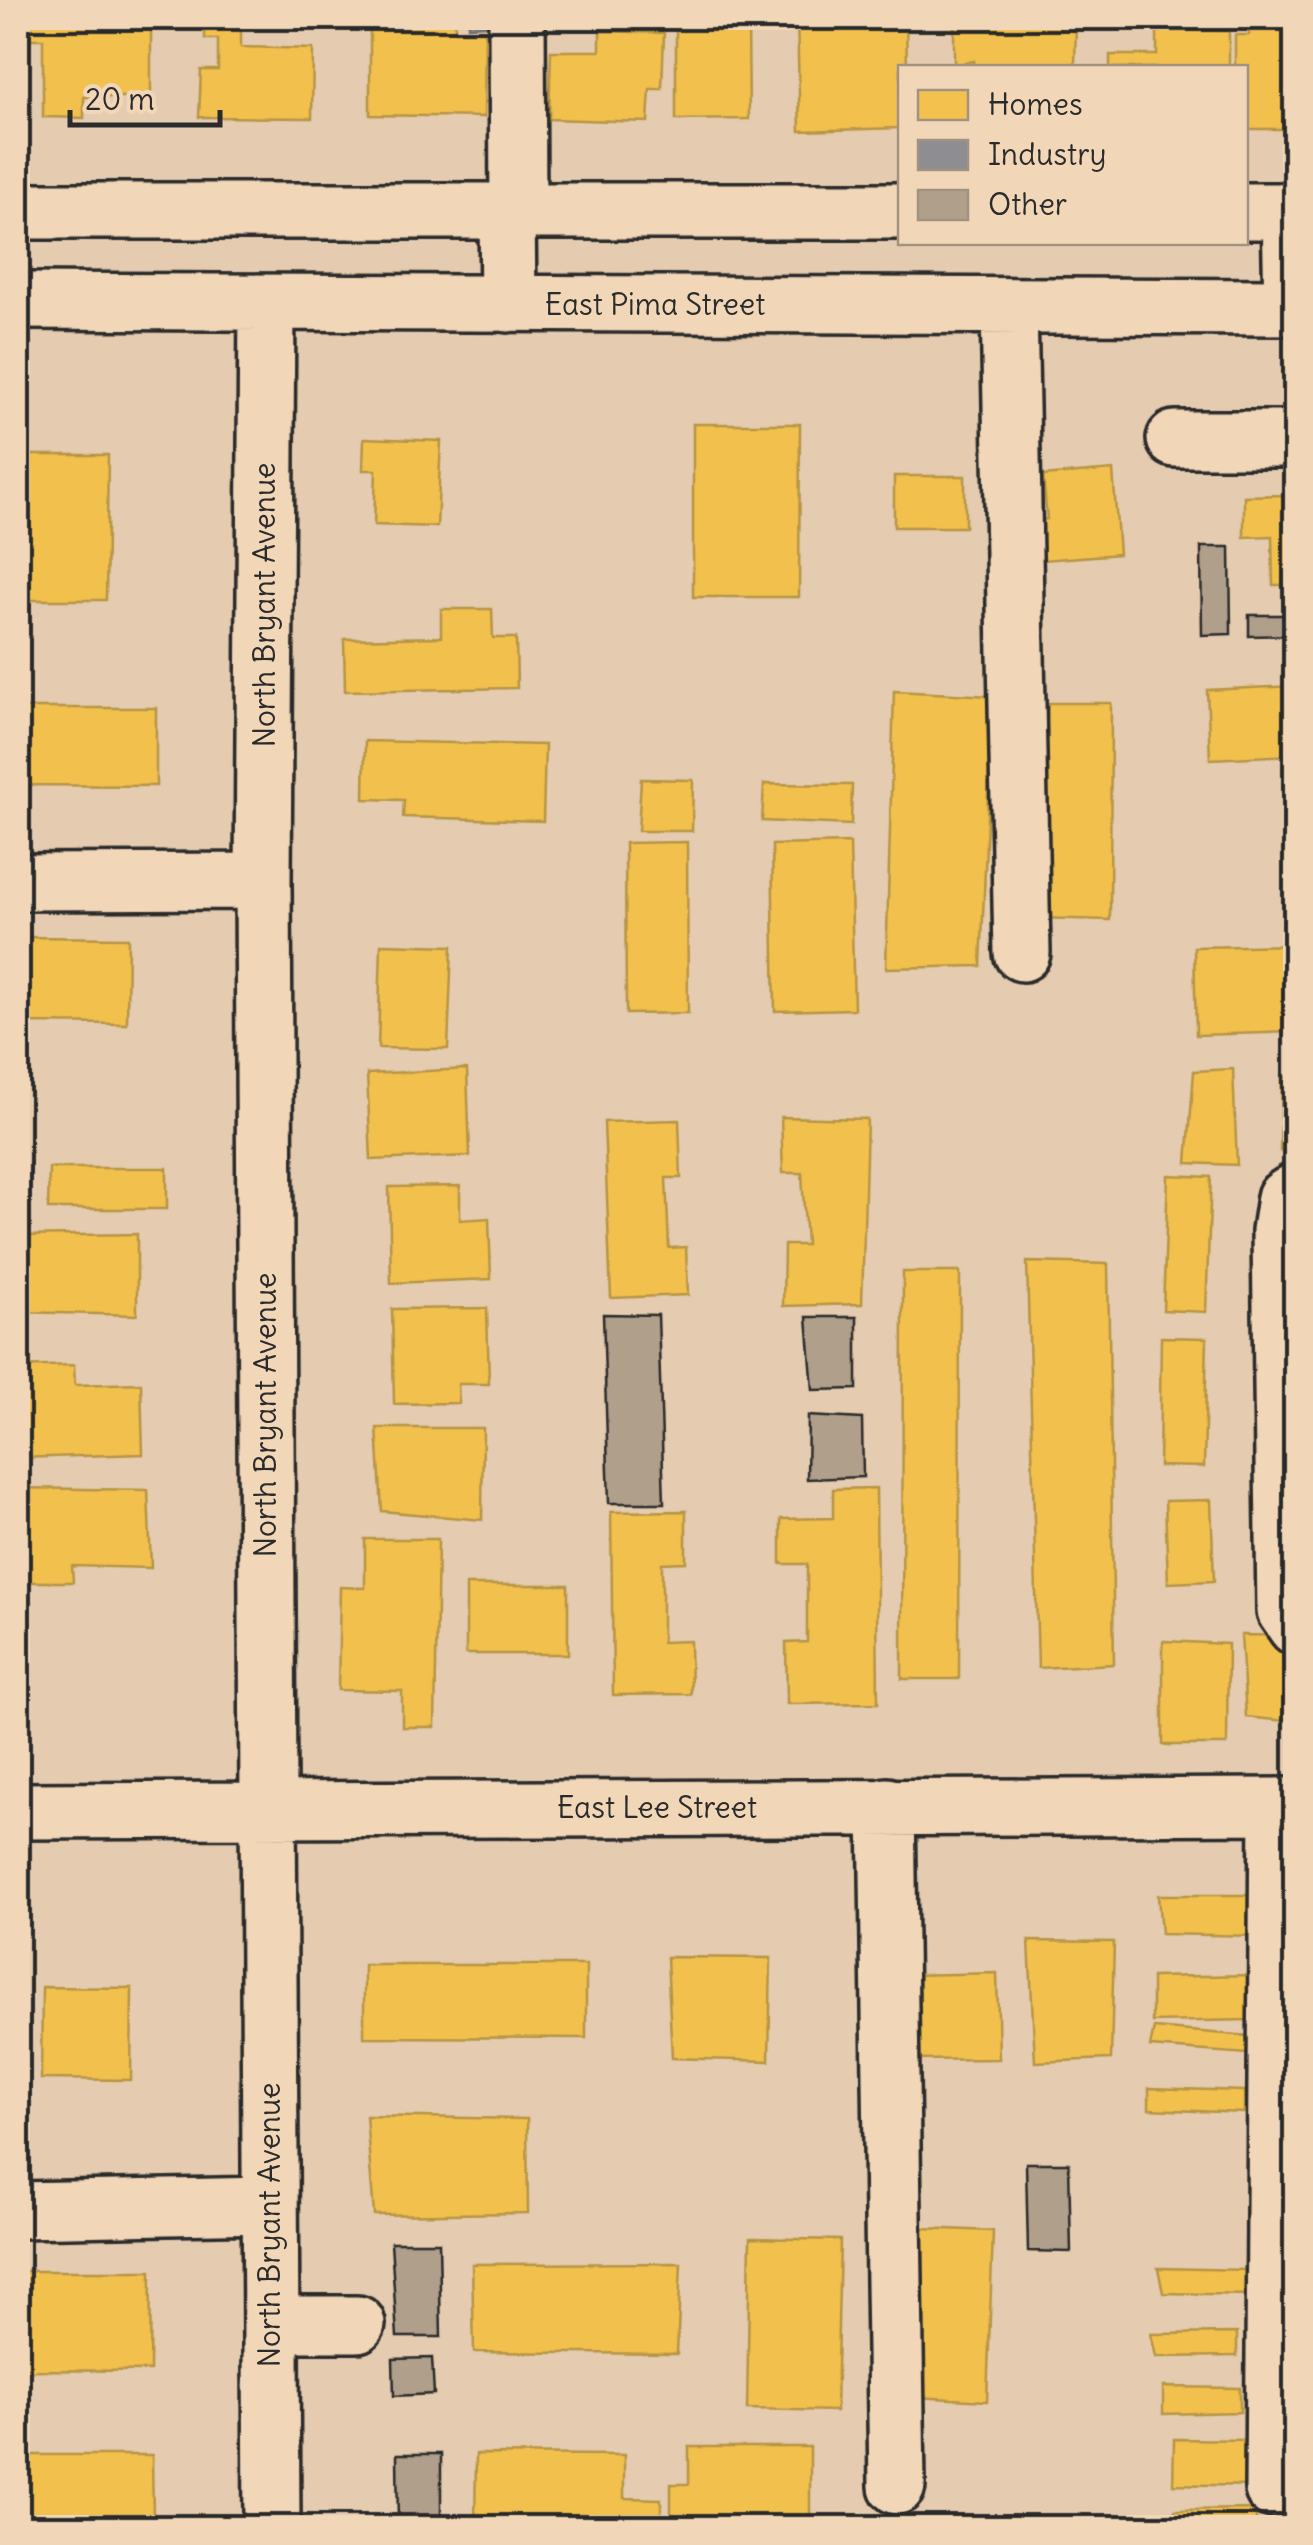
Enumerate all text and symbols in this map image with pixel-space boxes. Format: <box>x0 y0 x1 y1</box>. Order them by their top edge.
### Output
scale bar <box>70 65 220 127</box>
legend <box>898 65 1248 245</box>
text: 20 m <box>85 80 155 118</box>
text: Homes <box>988 85 1083 123</box>
text: Industry <box>988 135 1106 173</box>
text: Other <box>988 185 1067 223</box>
street label: East Pima Street <box>545 285 765 323</box>
street label: North Bryant Avenue <box>245 462 283 748</box>
street label: North Bryant Avenue <box>246 1272 284 1558</box>
street label: East Lee Street <box>557 1788 757 1826</box>
street label: North Bryant Avenue <box>250 2082 288 2368</box>

